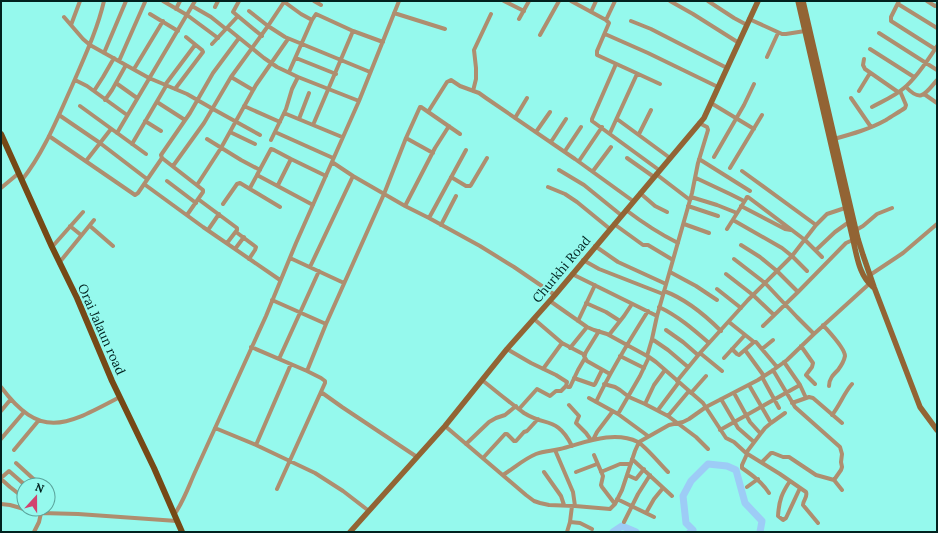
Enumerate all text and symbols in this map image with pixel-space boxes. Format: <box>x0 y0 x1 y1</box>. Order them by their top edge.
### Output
street label: Churkhi Road <box>528 232 594 306</box>
street label: Orai Jalaun road <box>74 281 129 378</box>
north arrow <box>16 477 56 517</box>
text: N <box>33 480 47 496</box>

